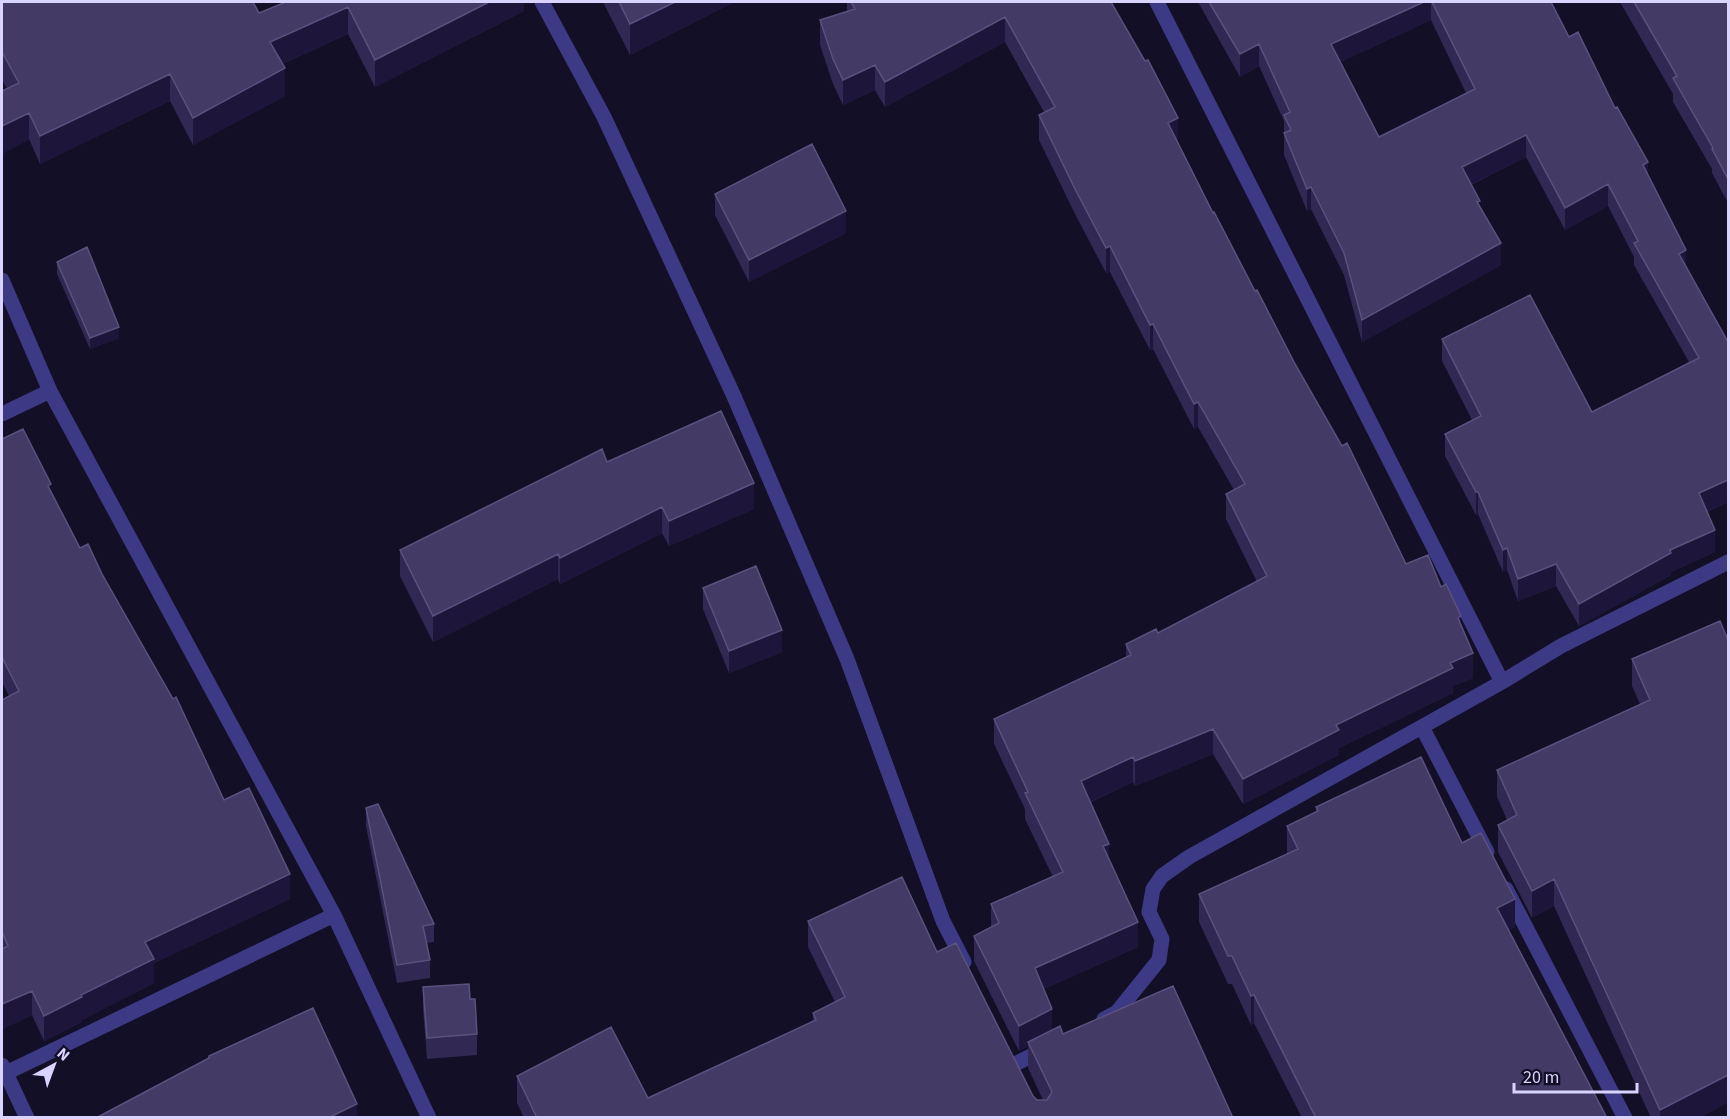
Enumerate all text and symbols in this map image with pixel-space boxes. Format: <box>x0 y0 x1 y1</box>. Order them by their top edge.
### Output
north arrow <box>24 1035 84 1095</box>
text: N <box>52 1043 74 1066</box>
scale bar <box>1514 1056 1637 1094</box>
text: 20 m <box>1523 1065 1559 1090</box>

